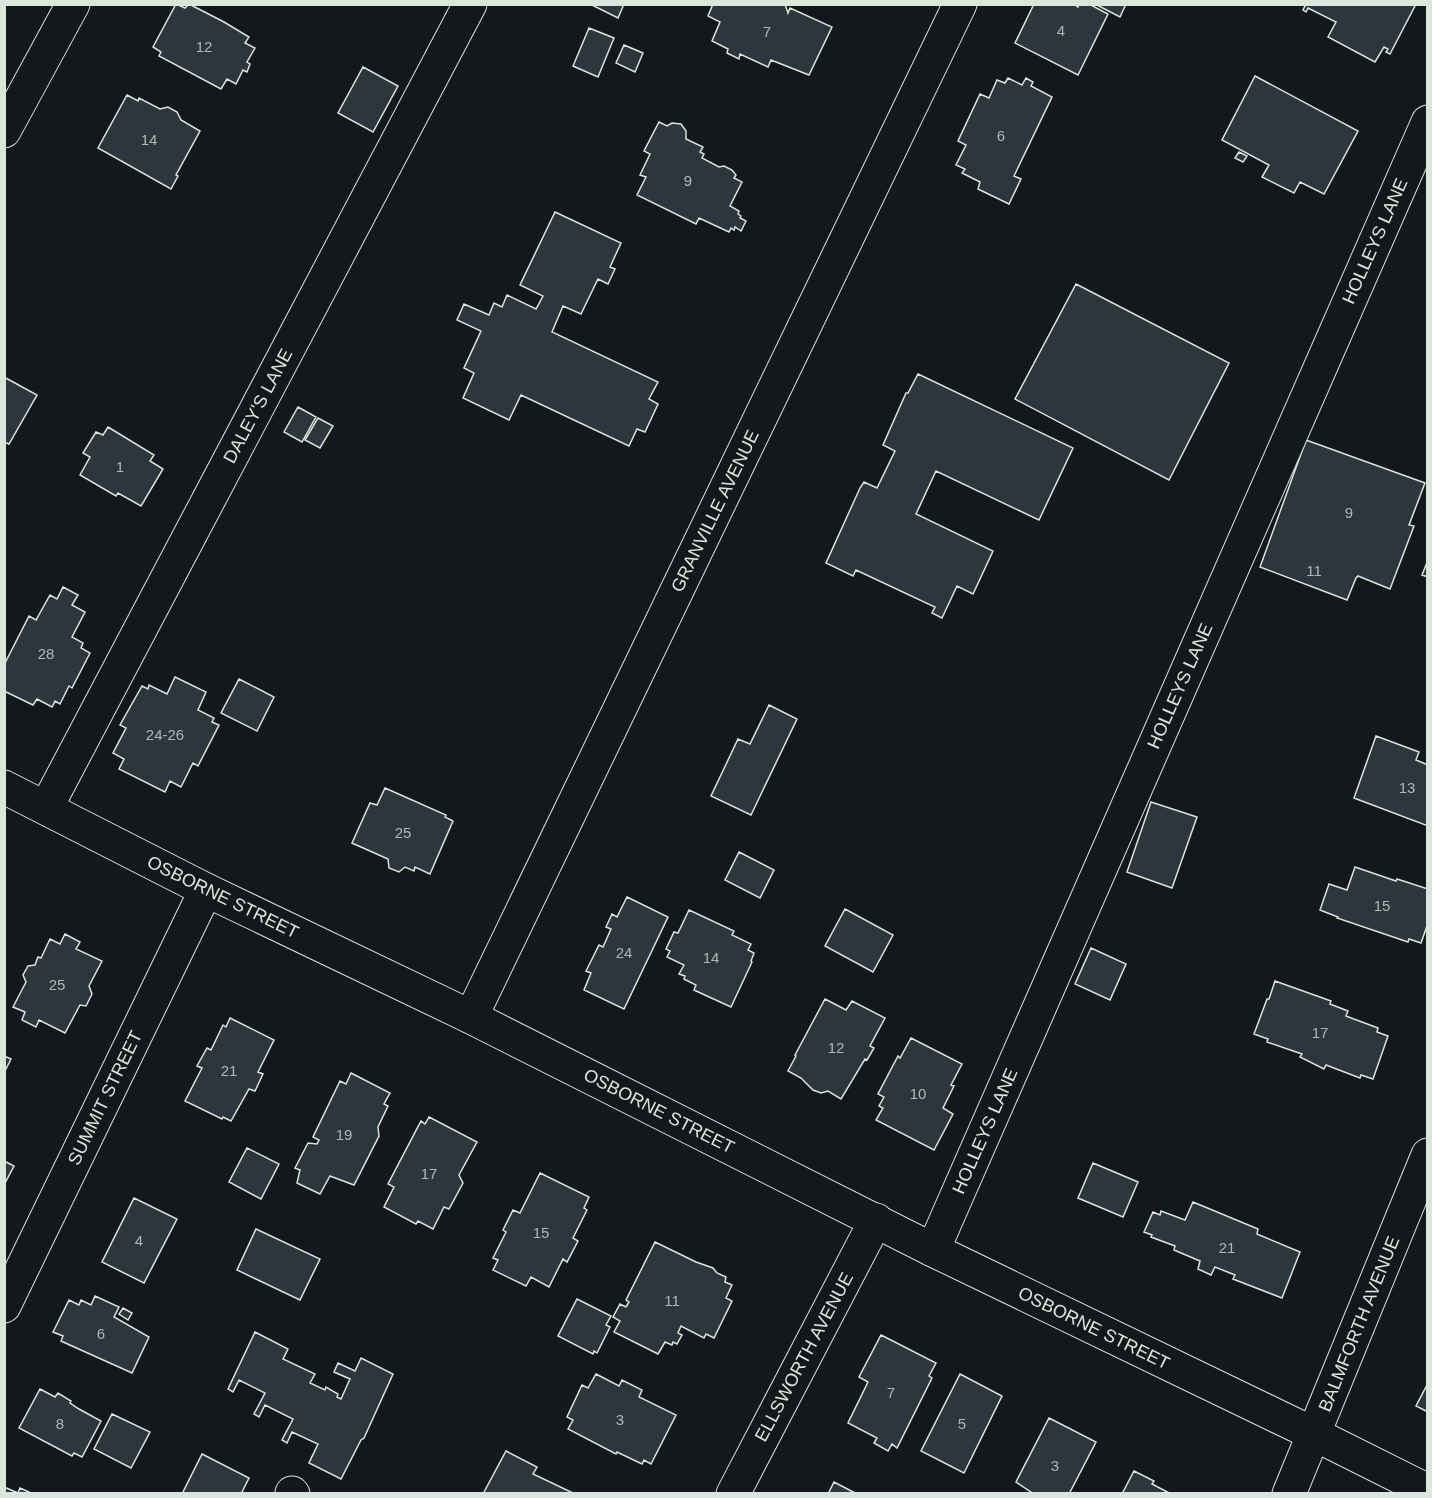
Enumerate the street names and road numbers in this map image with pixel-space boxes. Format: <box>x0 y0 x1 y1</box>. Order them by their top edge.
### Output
street label: HOLLEYS LANE <box>1338 175 1412 307</box>
street label: DALEY'S LANE <box>219 345 297 467</box>
street label: GRANVILLE AVENUE <box>667 427 763 595</box>
street label: HOLLEYS LANE <box>1143 620 1217 752</box>
street label: OSBORNE STREET <box>144 852 302 942</box>
street label: SUMMIT STREET <box>64 1028 146 1168</box>
street label: OSBORNE STREET <box>580 1064 738 1158</box>
street label: HOLLEYS LANE <box>948 1065 1022 1197</box>
street label: BALMFORTH AVENUE <box>1315 1233 1403 1415</box>
street label: ELLSWORTH AVENUE <box>751 1269 857 1445</box>
street label: OSBORNE STREET <box>1015 1283 1173 1373</box>

